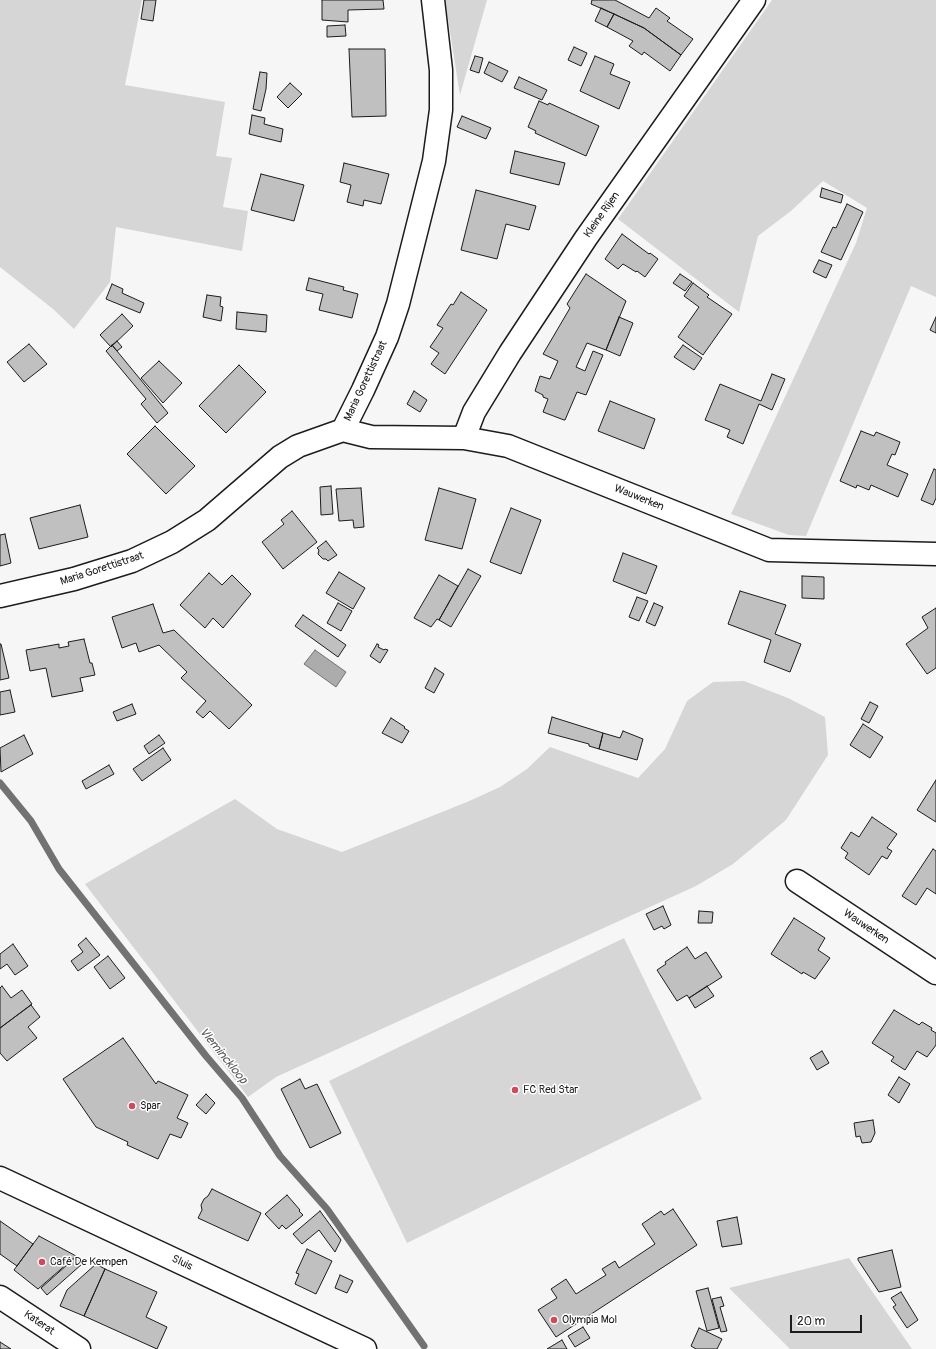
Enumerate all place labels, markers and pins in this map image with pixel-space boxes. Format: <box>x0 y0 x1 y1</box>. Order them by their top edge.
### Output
place label: FC Red Star <box>523 1083 578 1097</box>
marker: FC Red Star <box>510 1085 520 1095</box>
place label: Spar <box>140 1099 161 1113</box>
marker: Spar <box>127 1101 137 1111</box>
place label: Café De Kempen <box>50 1255 128 1269</box>
marker: Café De Kempen <box>37 1257 47 1267</box>
place label: Olympia Mol <box>562 1313 617 1327</box>
marker: Olympia Mol <box>549 1315 559 1325</box>

